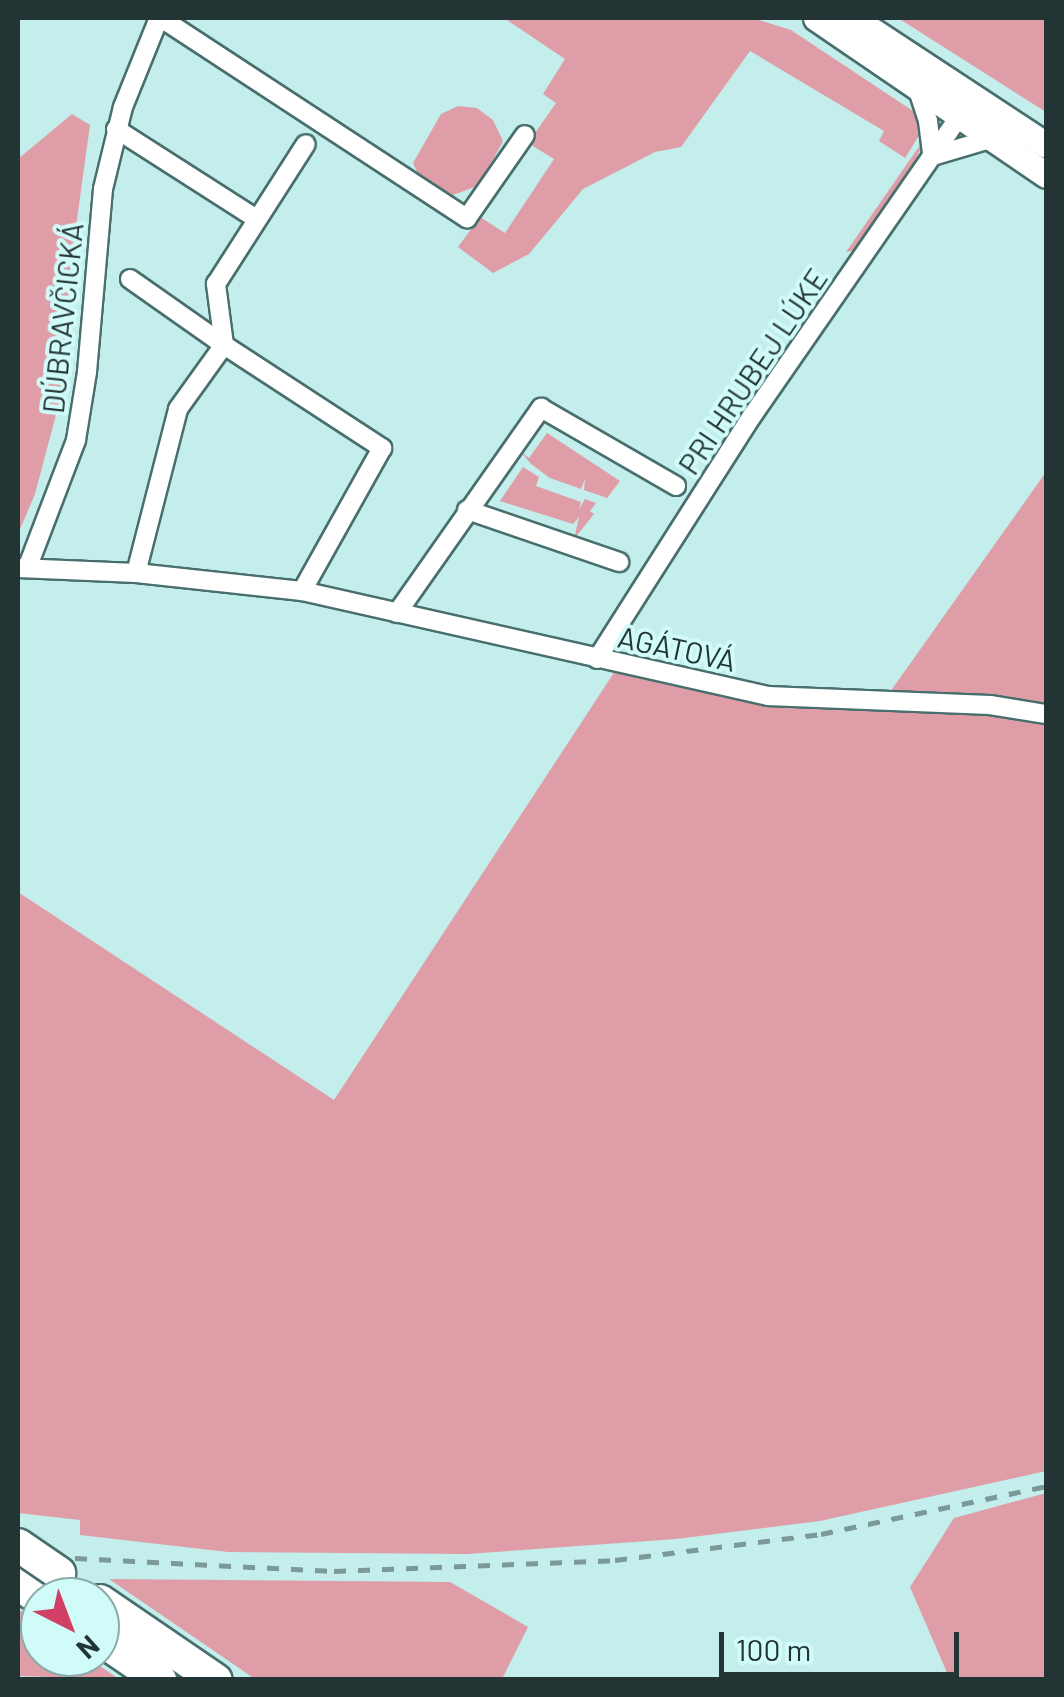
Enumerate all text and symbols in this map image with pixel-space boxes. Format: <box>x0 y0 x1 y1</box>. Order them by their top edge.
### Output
street label: DÚBRAVČICKÁ <box>34 221 90 415</box>
street label: PRI HRUBEJ LÚKE <box>670 261 834 481</box>
street label: AGÁTOVÁ <box>615 618 739 678</box>
north arrow <box>20 1577 120 1677</box>
scale bar <box>724 1612 964 1674</box>
text: N <box>70 1629 107 1667</box>
text: 100 m <box>736 1631 811 1667</box>

